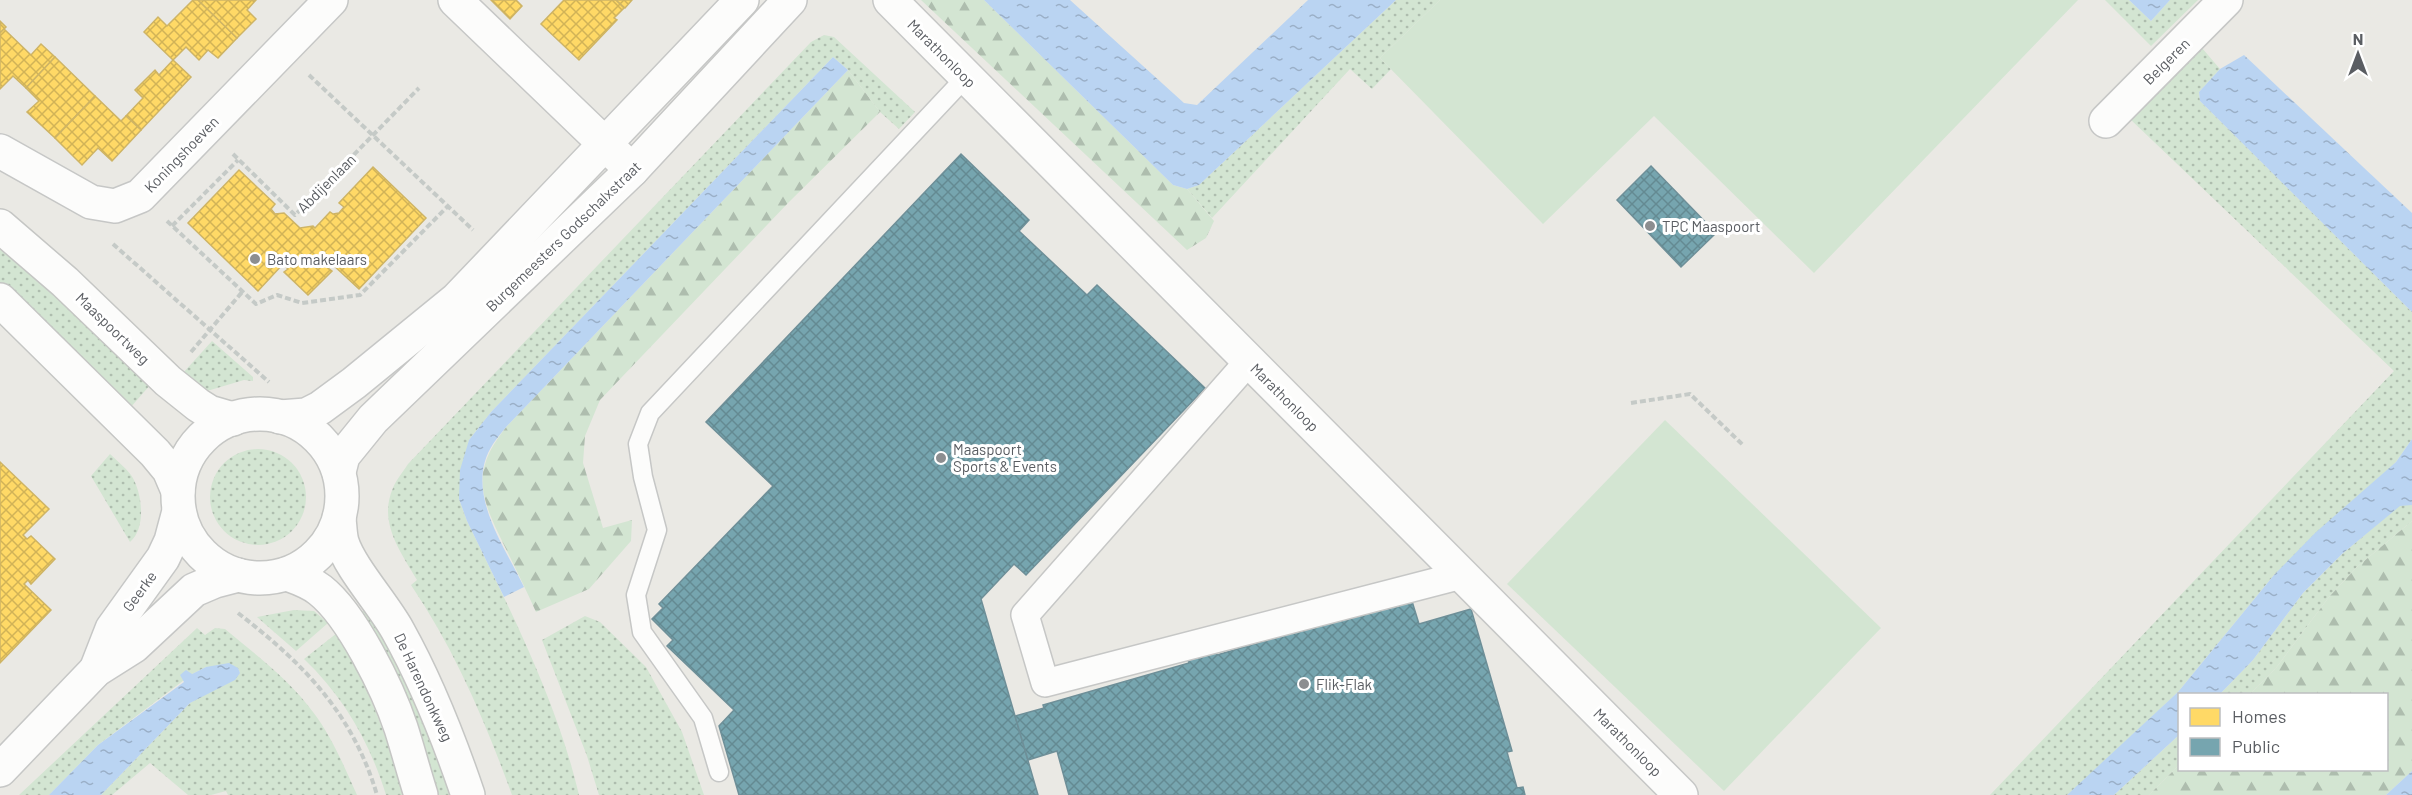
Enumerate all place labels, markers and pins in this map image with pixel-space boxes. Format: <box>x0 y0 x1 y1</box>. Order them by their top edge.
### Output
place label: TPC Maaspoort <box>1662 217 1760 235</box>
marker: TPC Maaspoort <box>1643 219 1657 233</box>
place label: Bato makelaars <box>267 250 367 268</box>
marker: Bato makelaars <box>248 252 262 266</box>
place label: Maaspoort Sports & Events <box>953 440 1057 475</box>
marker: Maaspoort Sports & Events <box>934 451 948 465</box>
place label: Flik-Flak <box>1316 675 1373 693</box>
marker: Flik-Flak <box>1297 677 1311 691</box>

